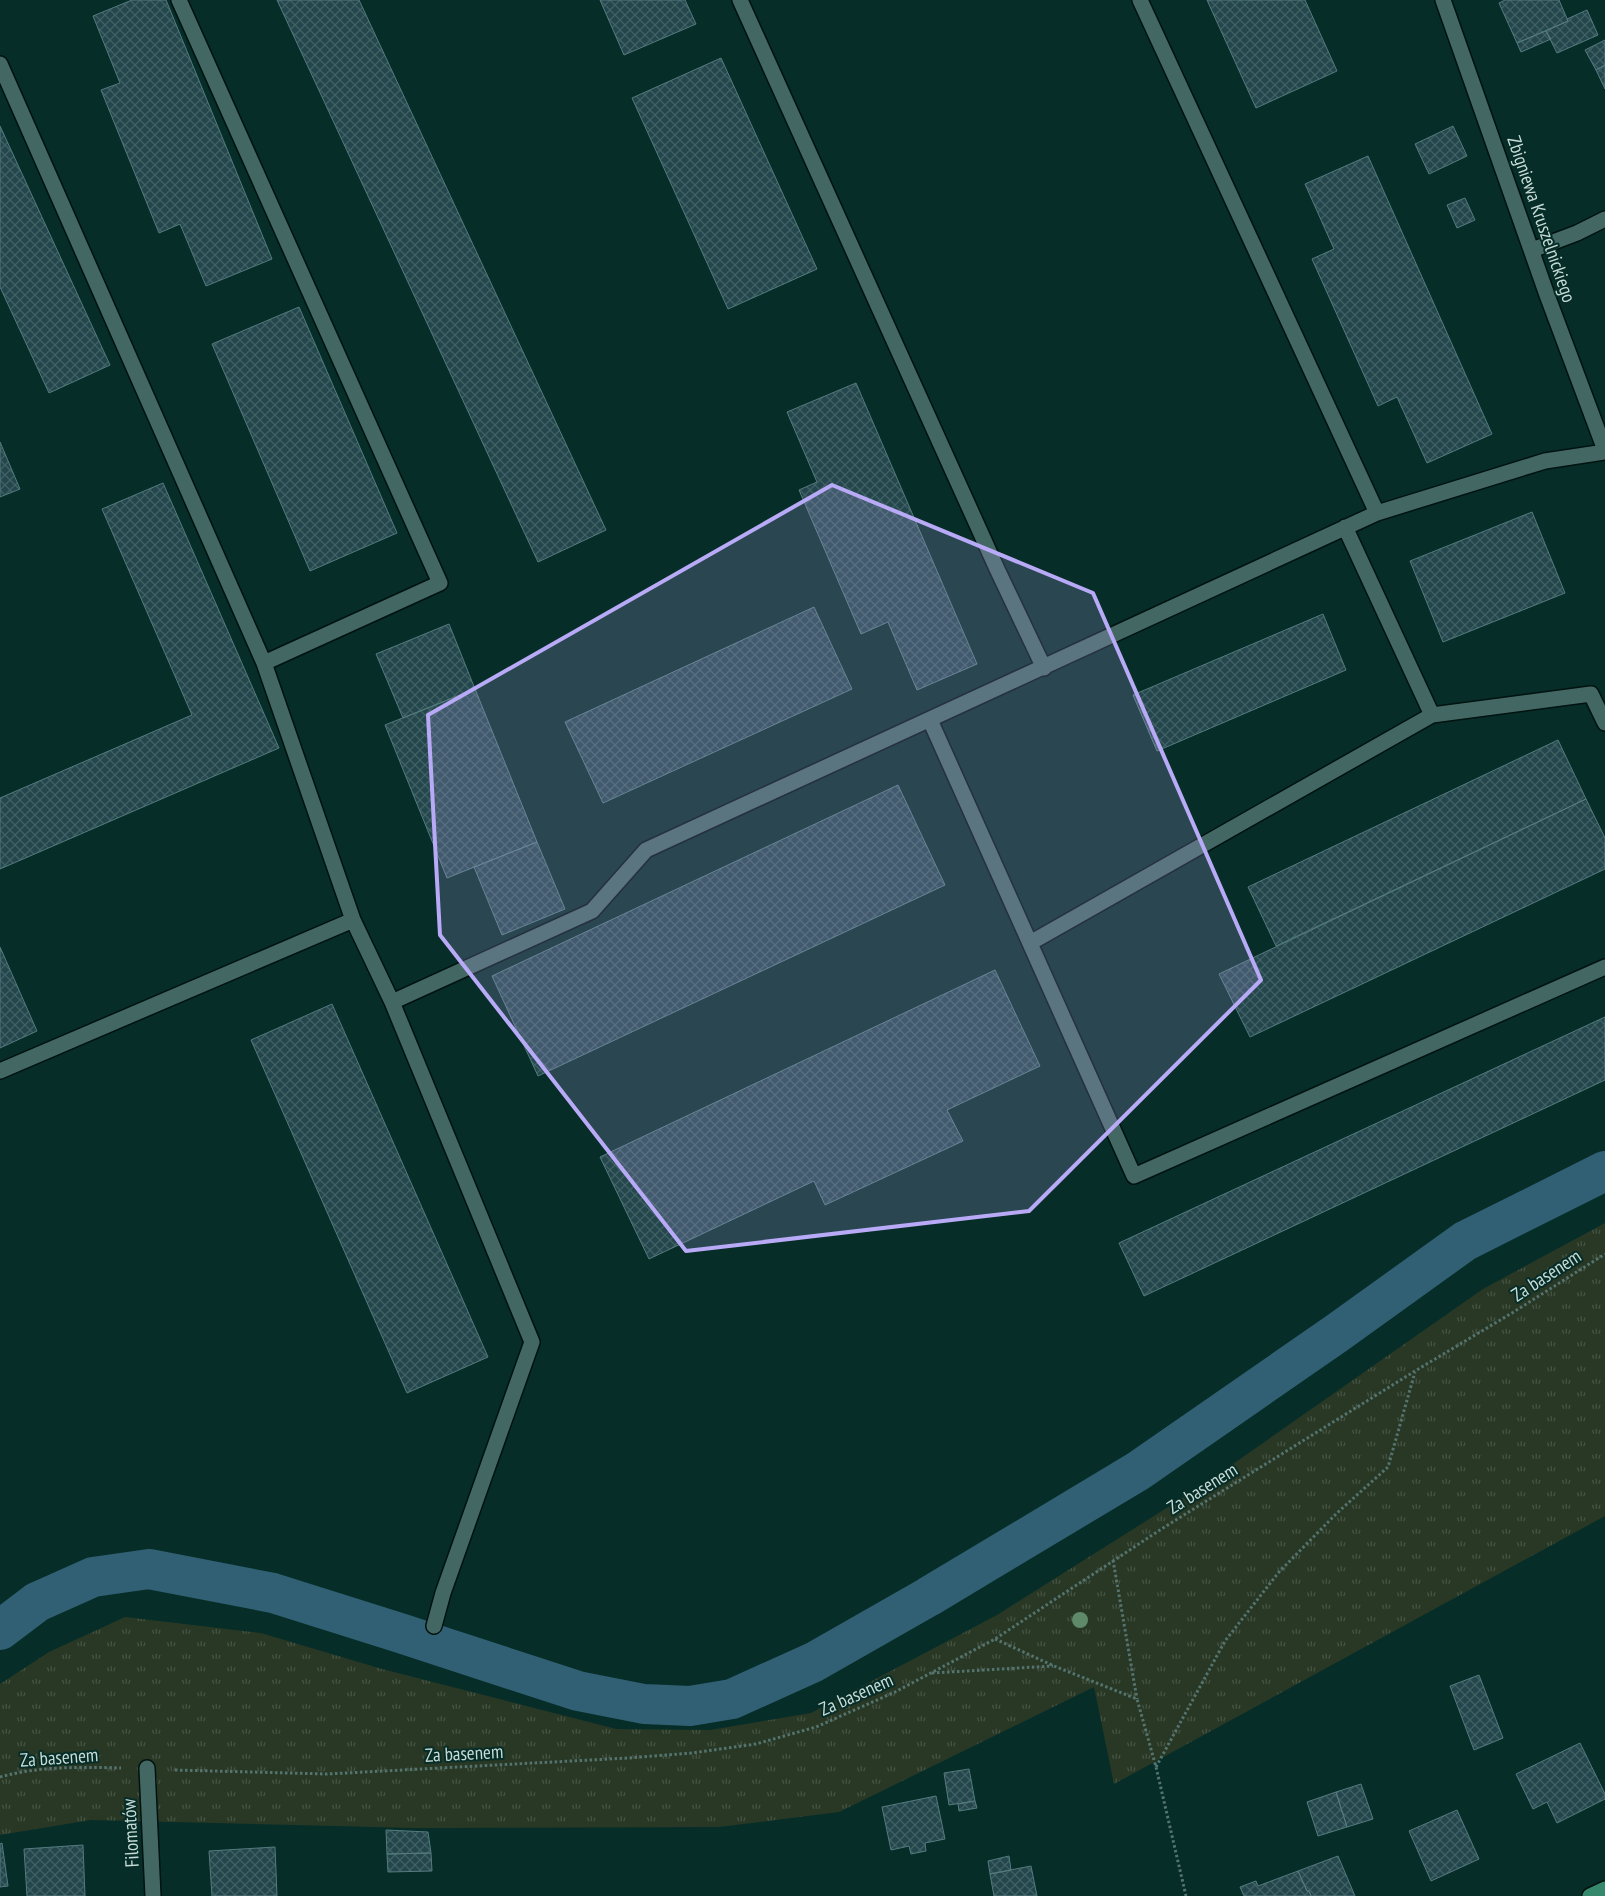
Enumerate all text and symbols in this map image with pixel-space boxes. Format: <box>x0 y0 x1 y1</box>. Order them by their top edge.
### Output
street label: Zbigniewa Kruszelnickiego <box>1502 133 1582 305</box>
street label: Za basenem <box>1507 1244 1585 1306</box>
street label: Za basenem <box>1162 1457 1242 1519</box>
street label: Za basenem <box>815 1667 897 1721</box>
street label: Za basenem <box>424 1739 504 1767</box>
street label: Za basenem <box>19 1742 99 1772</box>
street label: Filomatów <box>116 1797 144 1868</box>

